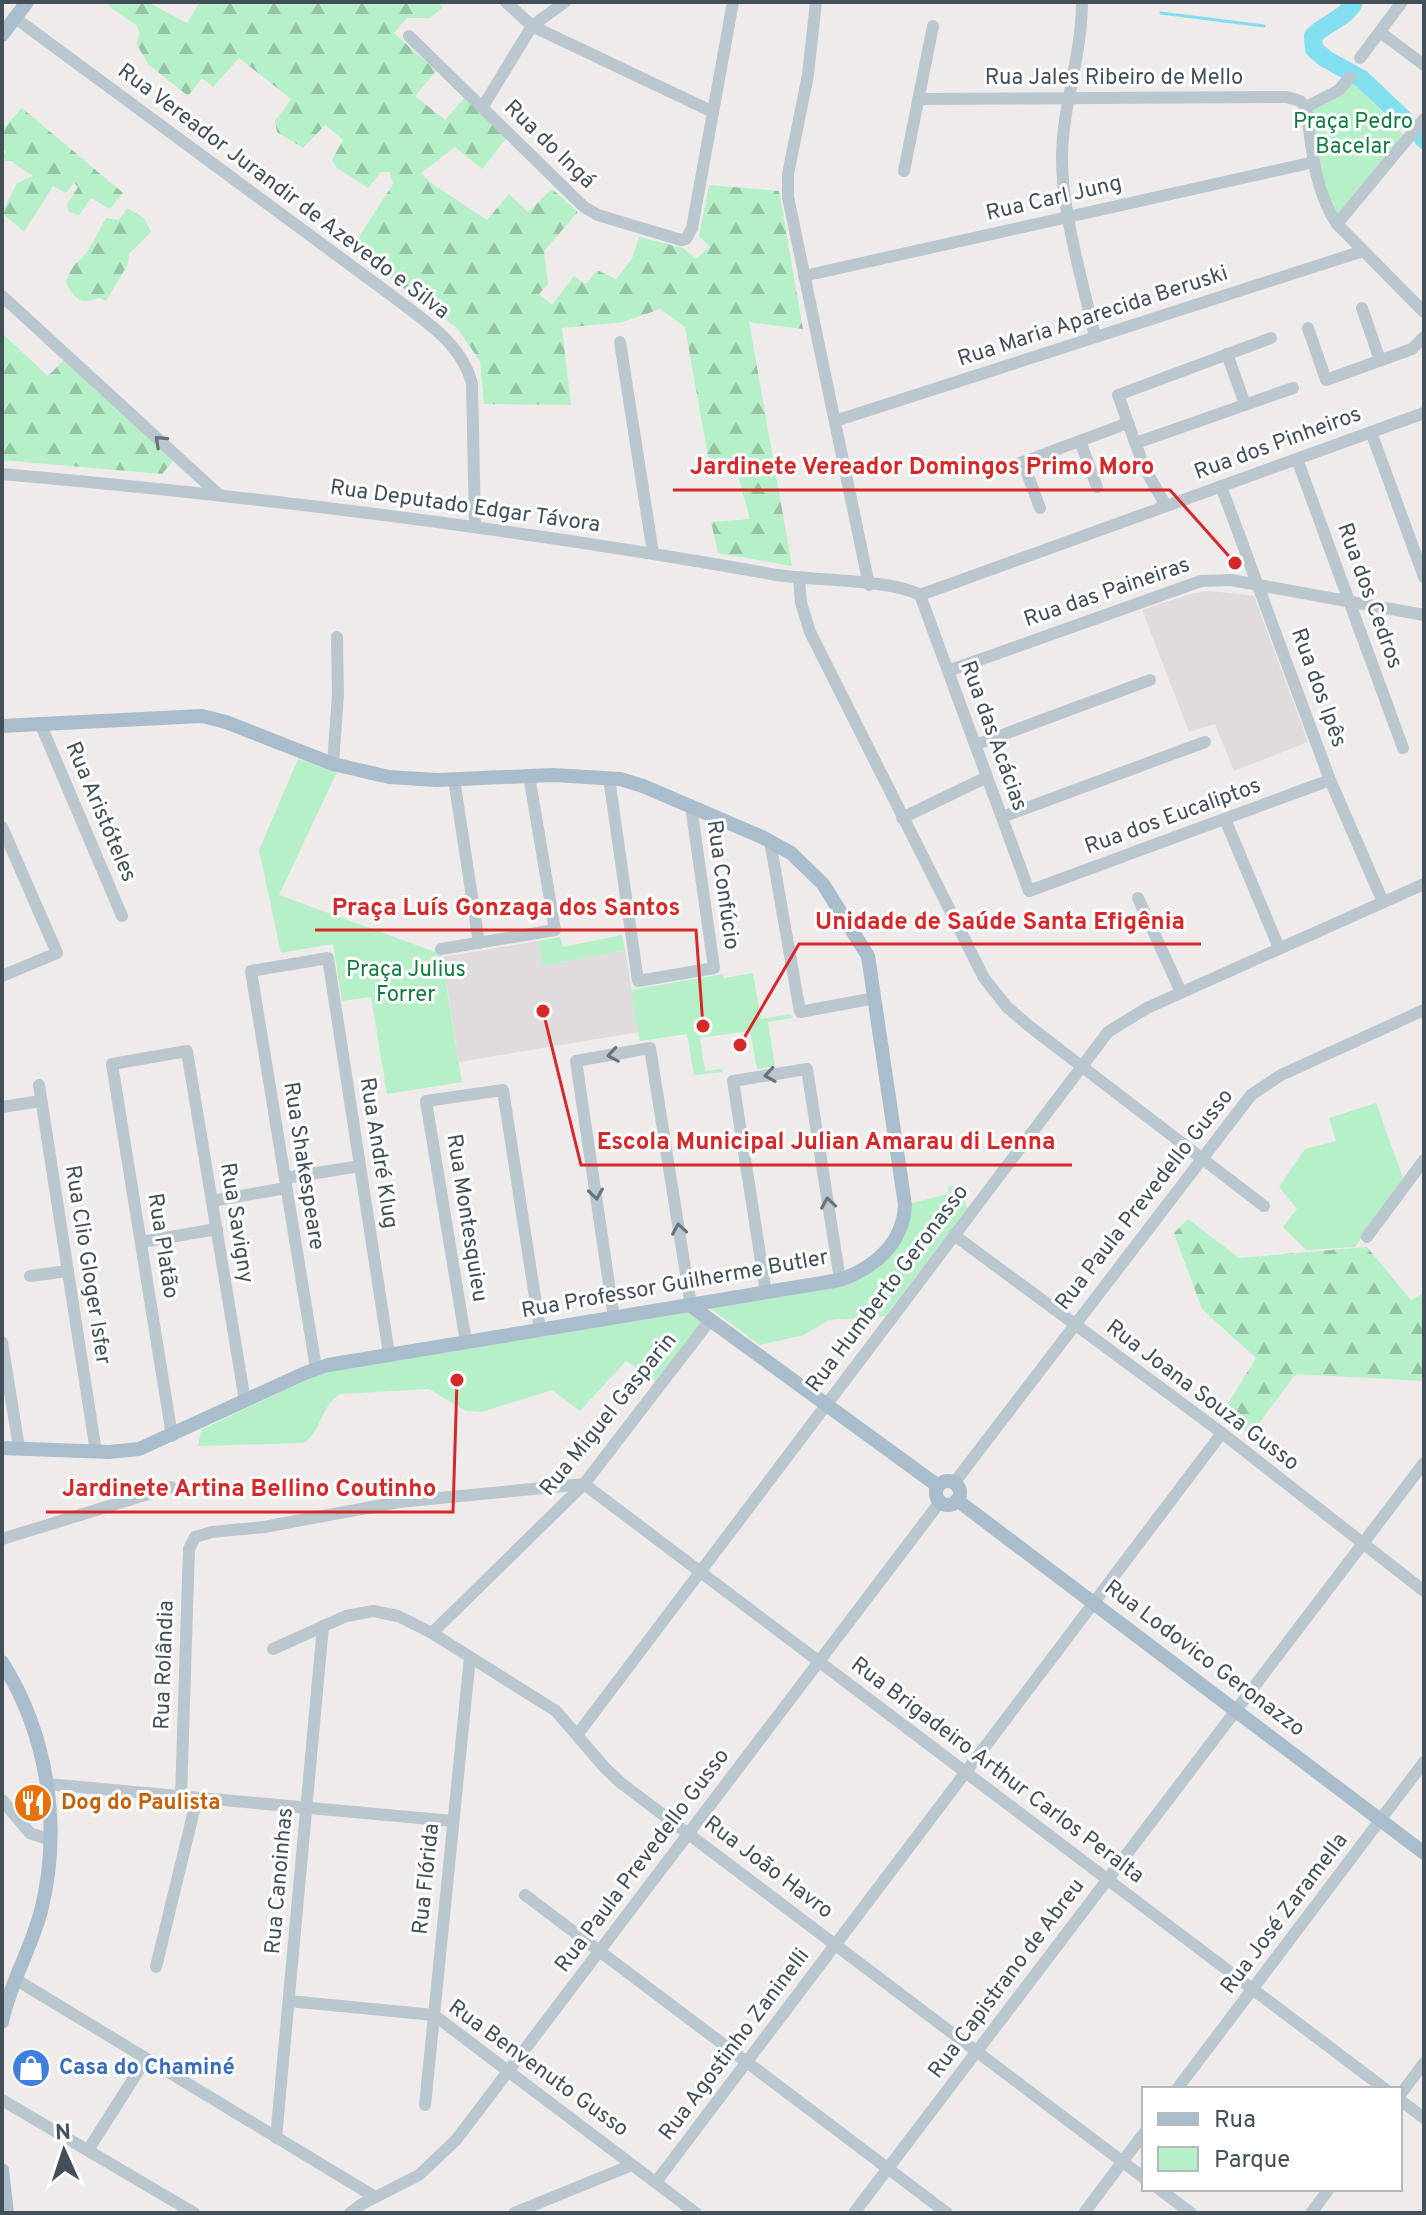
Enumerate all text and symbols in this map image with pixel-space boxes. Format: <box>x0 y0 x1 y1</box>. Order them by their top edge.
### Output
street label: Rua Vereador Jurandir de Azevedo e Silva <box>112 58 454 326</box>
street label: Rua Jales Ribeiro de Mello <box>985 65 1243 92</box>
street label: Rua do Ingá <box>498 95 600 195</box>
park label: Praça Pedro Bacelar <box>1293 109 1413 161</box>
street label: Rua Carl Jung <box>983 170 1125 228</box>
street label: Rua Maria Aparecida Beruski <box>954 260 1232 374</box>
street label: Rua dos Pinheiros <box>1191 401 1365 487</box>
one-way arrow <box>155 436 169 451</box>
callout: Jardinete Vereador Domingos Primo Moro <box>673 442 1170 490</box>
text: Jardinete Vereador Domingos Primo Moro <box>690 453 1154 483</box>
street label: Rua Deputado Edgar Távora <box>328 475 602 539</box>
street label: Rua dos Cedros <box>1330 520 1408 672</box>
street label: Rua das Paineiras <box>1020 552 1194 634</box>
street label: Rua dos Ipês <box>1284 625 1352 751</box>
street label: Rua das Acácias <box>953 657 1033 815</box>
street label: Rua Aristóteles <box>58 738 142 886</box>
street label: Rua dos Eucaliptos <box>1081 773 1265 861</box>
street label: Rua Confúcio <box>700 818 744 952</box>
callout: Praça Luís Gonzaga dos Santos <box>315 882 696 930</box>
text: Praça Luís Gonzaga dos Santos <box>332 894 680 924</box>
callout: Unidade de Saúde Santa Efigênia <box>799 896 1201 944</box>
text: Unidade de Saúde Santa Efigênia <box>815 908 1185 938</box>
park label: Praça Julius Forrer <box>346 957 466 1009</box>
one-way arrow <box>606 1045 620 1062</box>
one-way arrow <box>763 1066 777 1083</box>
street label: Rua André Klug <box>353 1075 403 1231</box>
street label: Rua Shakespeare <box>276 1080 330 1252</box>
street label: Rua Paula Prevedello Gusso <box>1050 1084 1240 1316</box>
callout: Escola Municipal Julian Amarau di Lenna <box>581 1117 1072 1165</box>
text: Escola Municipal Julian Amarau di Lenna <box>597 1128 1055 1158</box>
street label: Rua Montesquieu <box>439 1132 493 1304</box>
street label: Rua Savigny <box>213 1161 259 1285</box>
street label: Rua Clio Gloger Isfer <box>58 1163 116 1367</box>
street label: Rua Humberto Geronasso <box>801 1180 975 1398</box>
one-way arrow <box>587 1187 604 1200</box>
street label: Rua Platão <box>140 1191 184 1301</box>
one-way arrow <box>820 1196 837 1210</box>
one-way arrow <box>671 1222 688 1235</box>
street label: Rua Professor Guilherme Butler <box>519 1245 831 1325</box>
street label: Rua Joana Souza Gusso <box>1100 1315 1304 1477</box>
street label: Rua Miguel Gasparin <box>535 1328 683 1502</box>
callout: Jardinete Artina Bellino Coutinho <box>46 1464 453 1512</box>
text: Jardinete Artina Bellino Coutinho <box>62 1475 436 1505</box>
street label: Rua Lodovico Geronazzo <box>1098 1575 1310 1743</box>
street label: Rua Rolândia <box>149 1600 181 1730</box>
street label: Rua Brigadeiro Arthur Carlos Peralta <box>845 1652 1149 1890</box>
street label: Rua Paula Prevedello Gusso <box>550 1744 736 1978</box>
restaurant icon: Dog do Paulista <box>12 1782 54 1824</box>
place label: Dog do Paulista <box>61 1790 221 1817</box>
street label: Rua Canoinhas <box>260 1807 300 1955</box>
street label: Rua João Havro <box>698 1811 838 1925</box>
street label: Rua Flórida <box>408 1822 446 1936</box>
street label: Rua José Zaramella <box>1216 1828 1354 2000</box>
street label: Rua Capistrano de Abreu <box>923 1874 1091 2084</box>
street label: Rua Agostinho Zaninelli <box>654 1944 816 2146</box>
street label: Rua Benvenuto Gusso <box>443 1994 633 2144</box>
shop icon: Casa do Chaminé <box>10 2047 52 2089</box>
place label: Casa do Chaminé <box>59 2055 235 2082</box>
legend <box>1142 2087 1402 2191</box>
text: Rua <box>1214 2106 1256 2136</box>
north arrow <box>24 2111 104 2191</box>
text: N <box>54 2120 72 2147</box>
text: Parque <box>1214 2146 1290 2176</box>

